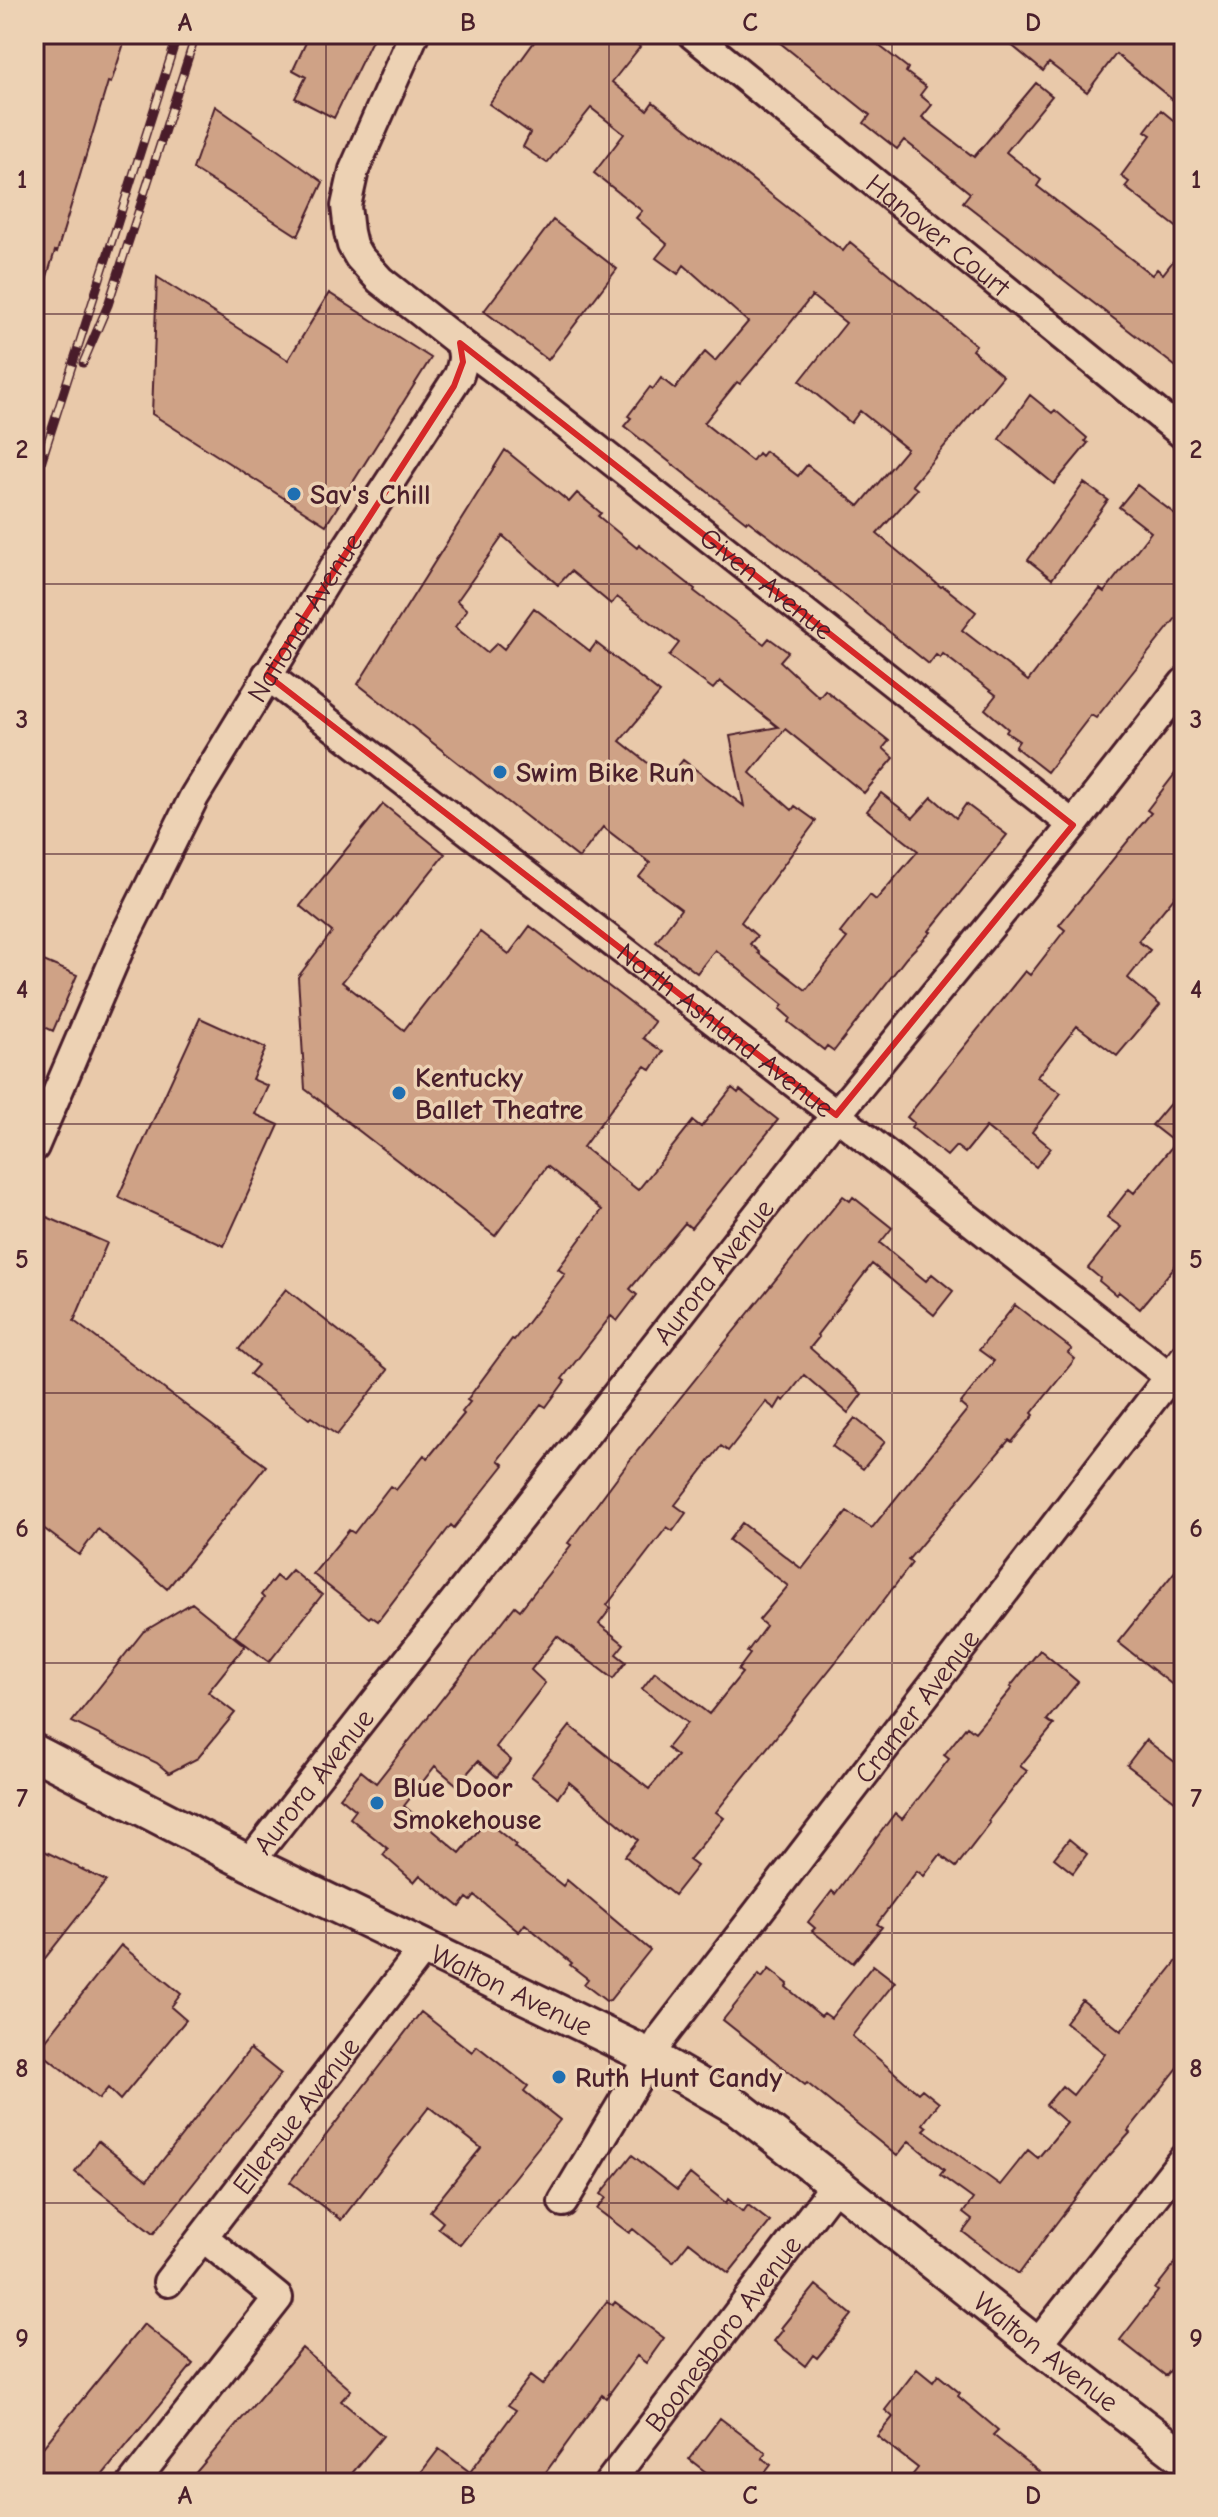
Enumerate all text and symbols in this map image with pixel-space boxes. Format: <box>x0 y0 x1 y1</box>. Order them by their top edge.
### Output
text: A <box>178 8 193 38</box>
text: B <box>460 8 476 38</box>
text: C <box>742 8 758 38</box>
text: D <box>1025 8 1041 38</box>
text: 1 <box>17 165 27 195</box>
text: 1 <box>1191 165 1201 195</box>
street label: Hanover Court <box>860 168 1017 304</box>
text: 2 <box>16 435 28 465</box>
text: 2 <box>1190 435 1202 465</box>
place label: Sav's Chill <box>310 479 431 511</box>
marker: Sav's Chill <box>285 485 303 503</box>
street label: Given Avenue <box>693 521 840 647</box>
street label: National Avenue <box>241 527 369 708</box>
text: 3 <box>16 705 28 735</box>
text: 3 <box>1190 705 1202 735</box>
place label: Swim Bike Run <box>516 757 695 789</box>
marker: Swim Bike Run <box>491 763 509 781</box>
street label: North Ashland Avenue <box>610 937 840 1124</box>
text: 4 <box>16 975 28 1005</box>
text: 4 <box>1190 975 1202 1005</box>
place label: Kentucky Ballet Theatre <box>415 1062 584 1126</box>
marker: Kentucky Ballet Theatre <box>390 1084 408 1102</box>
street label: Aurora Avenue <box>647 1193 781 1351</box>
text: 5 <box>15 1245 29 1275</box>
text: 5 <box>1189 1245 1203 1275</box>
text: 6 <box>15 1514 29 1544</box>
text: 6 <box>1189 1514 1203 1544</box>
street label: Cramer Avenue <box>848 1623 986 1790</box>
street label: Aurora Avenue <box>247 1703 381 1861</box>
place label: Blue Door Smokehouse <box>393 1772 542 1836</box>
text: 7 <box>16 1784 28 1814</box>
text: 7 <box>1190 1784 1202 1814</box>
marker: Blue Door Smokehouse <box>368 1794 386 1812</box>
street label: Walton Avenue <box>426 1938 597 2043</box>
street label: Ellersue Avenue <box>226 2031 367 2201</box>
text: 8 <box>15 2054 29 2084</box>
text: 8 <box>1189 2054 1203 2084</box>
place label: Ruth Hunt Candy <box>575 2062 782 2094</box>
marker: Ruth Hunt Candy <box>550 2068 568 2086</box>
street label: Boonesboro Avenue <box>639 2229 808 2438</box>
street label: Walton Avenue <box>967 2286 1124 2419</box>
text: 9 <box>15 2324 29 2354</box>
text: 9 <box>1189 2324 1203 2354</box>
text: A <box>178 2481 193 2511</box>
text: B <box>460 2481 476 2511</box>
text: C <box>742 2481 758 2511</box>
text: D <box>1025 2481 1041 2511</box>

